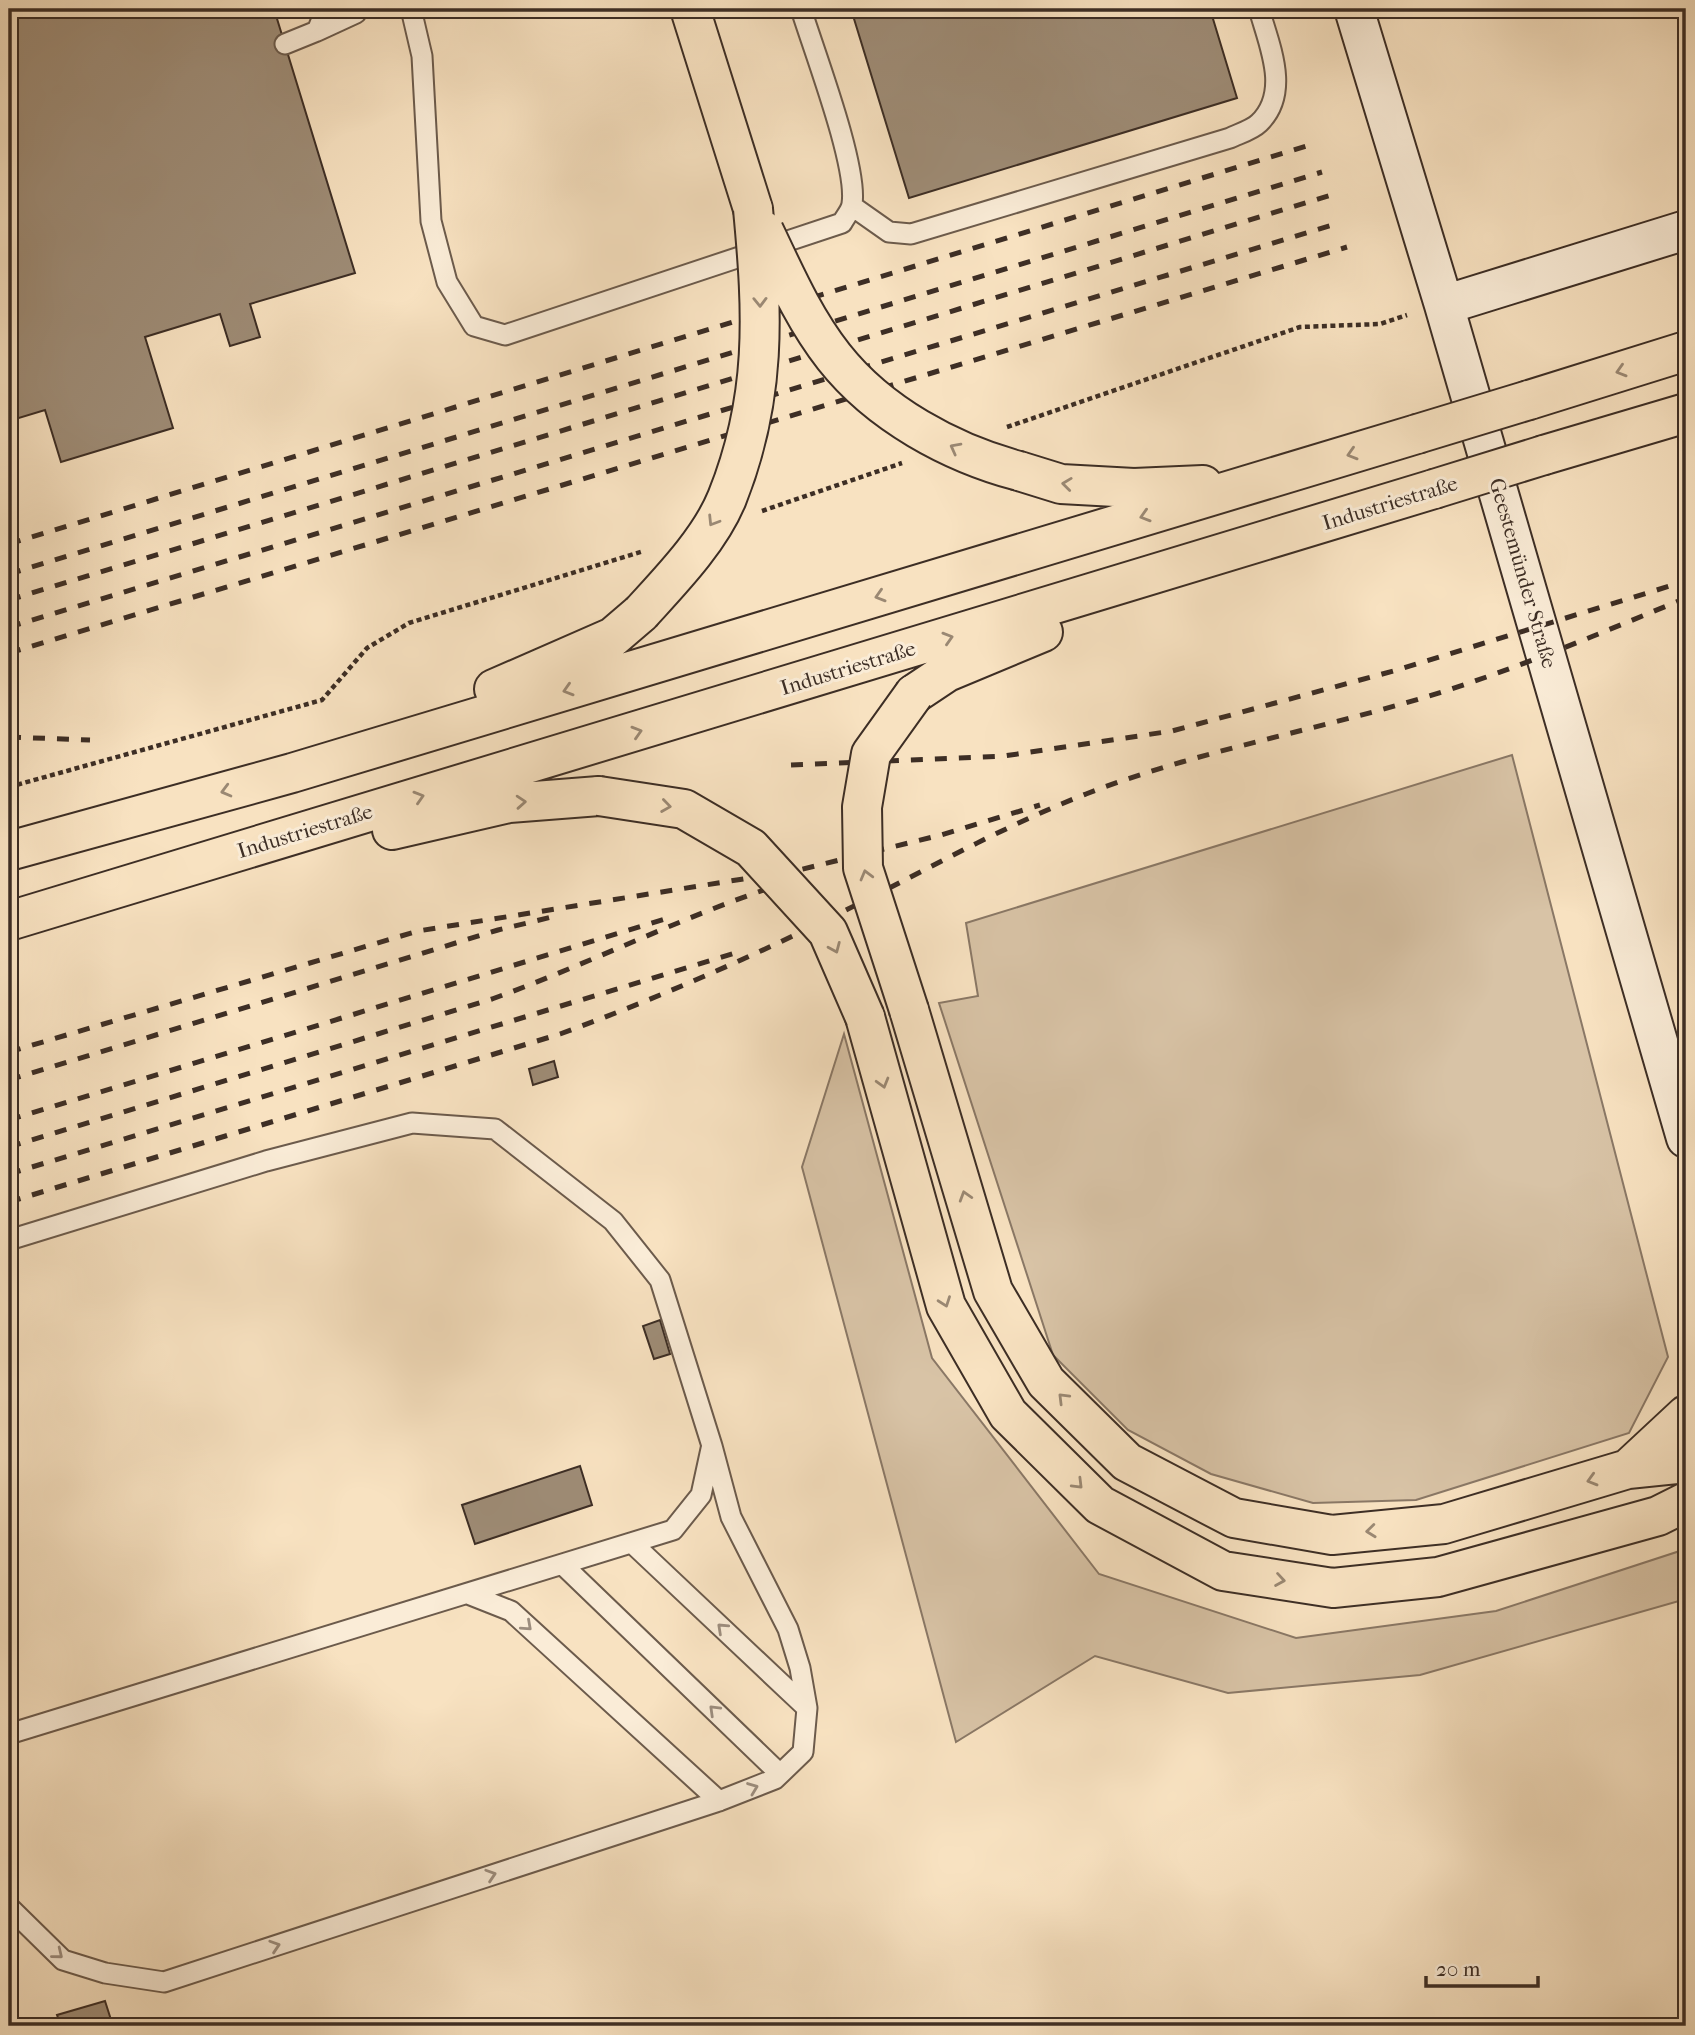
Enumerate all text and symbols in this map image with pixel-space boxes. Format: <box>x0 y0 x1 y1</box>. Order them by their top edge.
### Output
one-way arrow <box>752 297 768 308</box>
one-way arrow <box>1615 363 1627 378</box>
one-way arrow <box>950 443 962 456</box>
one-way arrow <box>1346 446 1359 460</box>
street label: Industriestraße <box>1320 471 1460 535</box>
street label: Geestemünder Straße <box>1484 475 1562 671</box>
one-way arrow <box>1061 476 1073 491</box>
one-way arrow <box>1139 508 1151 523</box>
one-way arrow <box>708 513 721 526</box>
one-way arrow <box>874 588 886 603</box>
one-way arrow <box>942 631 954 646</box>
street label: Industriestraße <box>778 636 918 700</box>
one-way arrow <box>563 681 575 696</box>
one-way arrow <box>630 725 642 740</box>
one-way arrow <box>220 783 232 798</box>
one-way arrow <box>412 791 424 806</box>
one-way arrow <box>516 795 527 810</box>
one-way arrow <box>660 798 672 813</box>
street label: Industriestraße <box>235 799 375 863</box>
one-way arrow <box>860 869 874 881</box>
one-way arrow <box>827 941 841 953</box>
one-way arrow <box>875 1077 890 1089</box>
one-way arrow <box>958 1191 973 1203</box>
one-way arrow <box>937 1295 951 1307</box>
one-way arrow <box>1058 1394 1071 1407</box>
one-way arrow <box>1586 1472 1598 1487</box>
one-way arrow <box>1070 1475 1083 1488</box>
one-way arrow <box>1365 1524 1377 1539</box>
one-way arrow <box>1274 1572 1286 1587</box>
one-way arrow <box>519 1618 532 1630</box>
one-way arrow <box>717 1623 730 1636</box>
one-way arrow <box>709 1706 722 1719</box>
one-way arrow <box>747 1782 759 1796</box>
one-way arrow <box>485 1869 497 1884</box>
one-way arrow <box>268 1939 280 1954</box>
scale bar <box>1426 1944 1538 1988</box>
one-way arrow <box>50 1946 63 1959</box>
text: 20 m <box>1436 1957 1481 1981</box>

